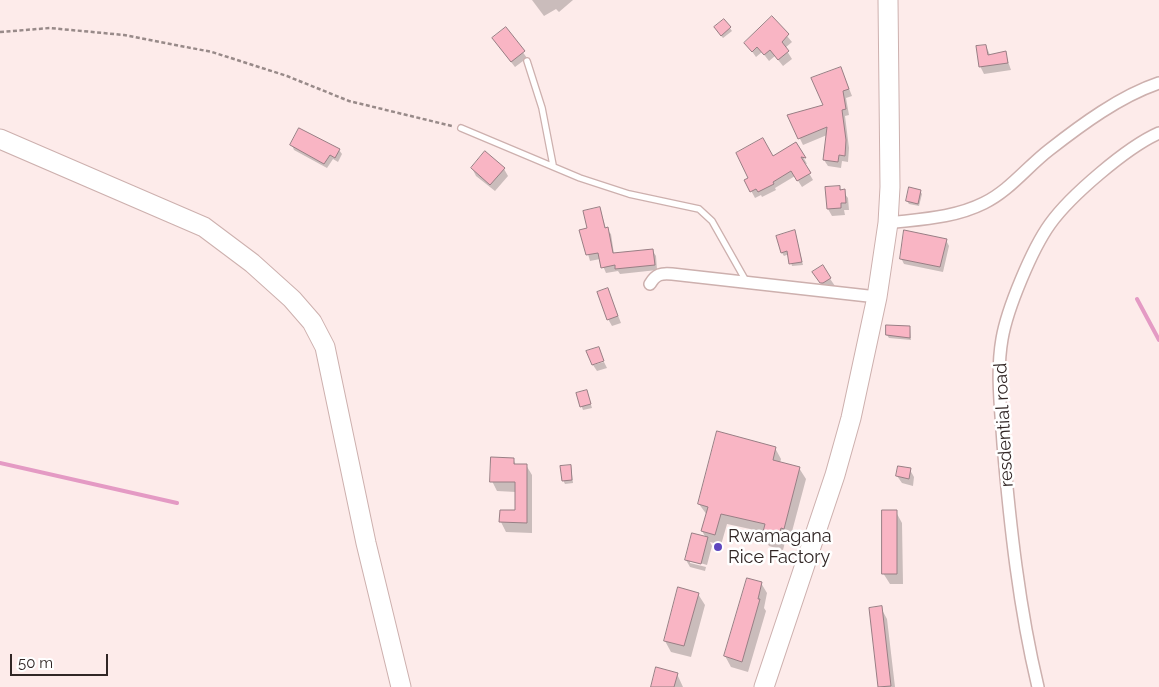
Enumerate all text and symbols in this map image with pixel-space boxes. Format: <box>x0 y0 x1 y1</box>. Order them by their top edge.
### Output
street label: resdential road <box>990 362 1018 488</box>
place label: Rwamagana Rice Factory <box>728 526 832 568</box>
marker: Rwamagana Rice Factory <box>712 541 724 553</box>
scale bar <box>12 644 110 676</box>
text: 50 m <box>18 654 53 672</box>

